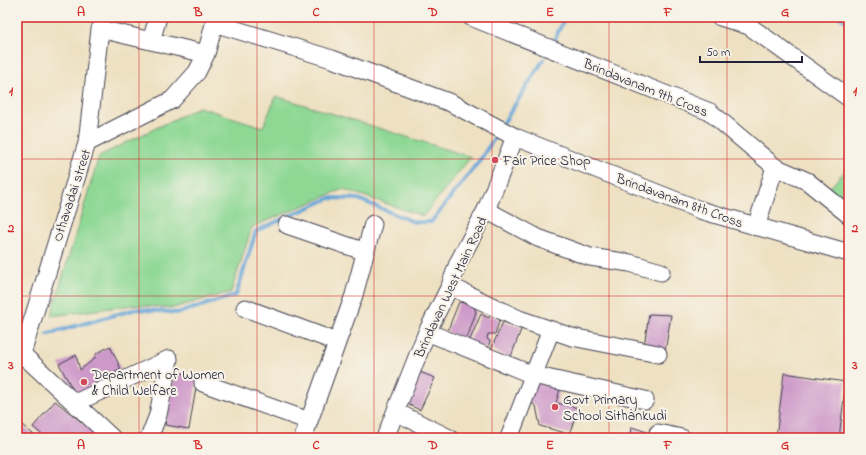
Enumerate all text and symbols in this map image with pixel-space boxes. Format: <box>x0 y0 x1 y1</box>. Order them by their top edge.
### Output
text: A <box>77 3 85 22</box>
text: B <box>193 3 203 22</box>
text: C <box>312 3 320 22</box>
text: D <box>427 3 438 22</box>
text: E <box>546 3 554 22</box>
text: F <box>663 3 673 22</box>
text: G <box>781 3 789 22</box>
scale bar <box>700 38 802 64</box>
text: 50 m <box>706 44 730 62</box>
street label: Brindavanam 9th Cross <box>579 53 711 123</box>
text: 1 <box>9 82 14 101</box>
text: 1 <box>853 82 858 101</box>
street label: Othavadai street <box>48 146 97 244</box>
place label: Fair Price Shop <box>502 151 591 172</box>
marker: Fair Price Shop <box>490 155 500 165</box>
street label: Brindavanam 8th Cross <box>612 168 746 234</box>
street label: Brindavan West Main Road <box>409 213 493 363</box>
text: 2 <box>7 219 15 238</box>
text: 2 <box>851 219 859 238</box>
text: 3 <box>7 356 14 375</box>
text: 3 <box>851 356 858 375</box>
place label: Department of Women & Child Welfare <box>91 365 225 402</box>
marker: Department of Women & Child Welfare <box>79 377 89 387</box>
place label: Govt Primary School Sithankudi <box>563 390 667 427</box>
marker: Govt Primary School Sithankudi <box>550 402 560 412</box>
text: A <box>77 436 85 455</box>
text: B <box>193 436 203 455</box>
text: C <box>312 436 320 455</box>
text: D <box>427 436 438 455</box>
text: E <box>546 436 554 455</box>
text: F <box>663 436 673 455</box>
text: G <box>781 436 789 455</box>

